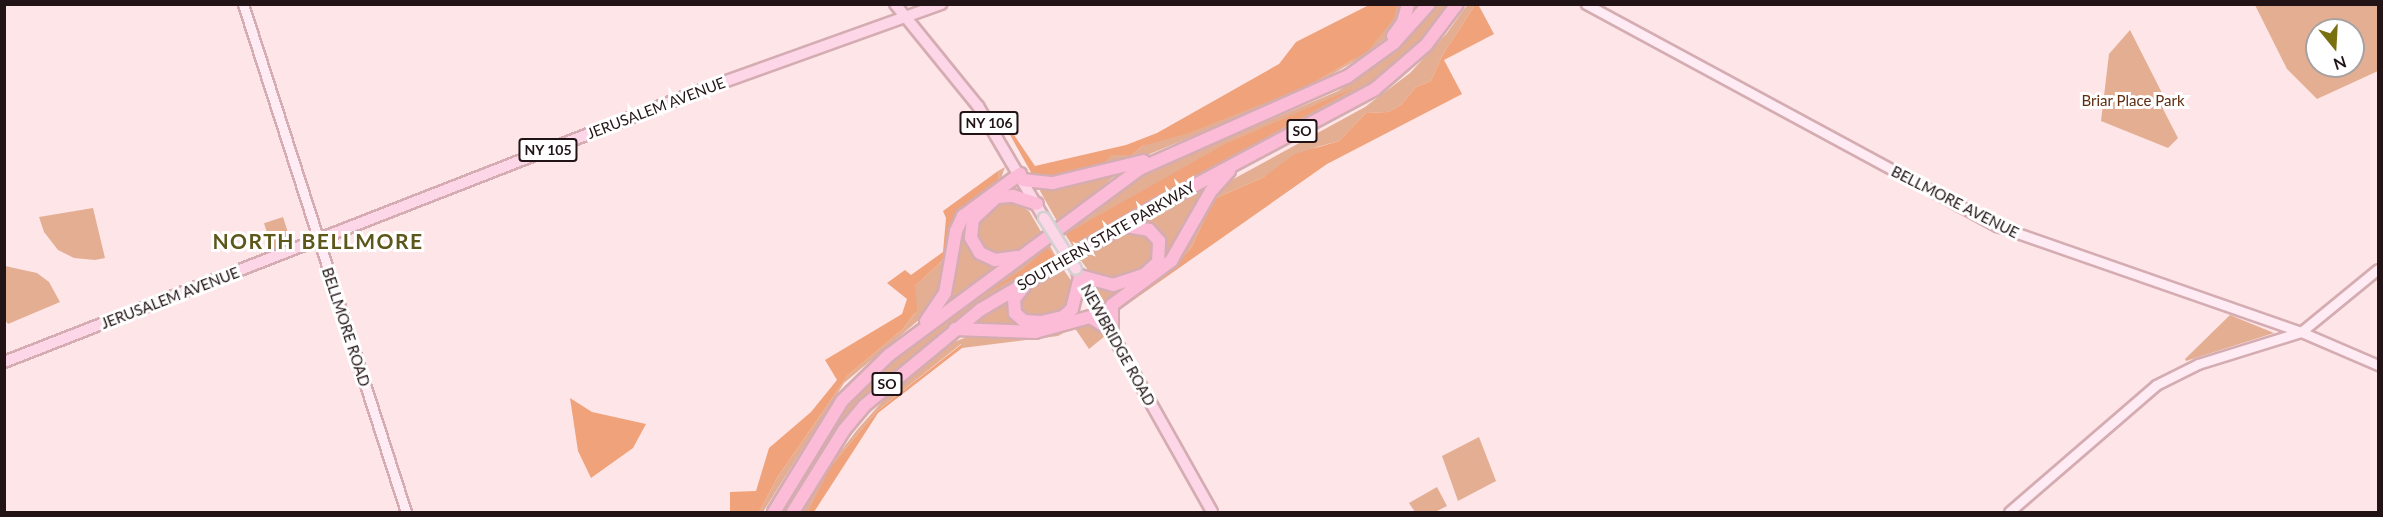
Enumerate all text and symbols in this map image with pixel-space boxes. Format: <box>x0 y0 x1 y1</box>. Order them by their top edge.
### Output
north arrow <box>2305 18 2365 78</box>
text: N <box>2331 53 2349 75</box>
street label: JERUSALEM AVENUE <box>584 73 728 143</box>
park label: Briar Place Park <box>2081 92 2185 110</box>
road number: NY 106 <box>959 112 1019 134</box>
road number: SO <box>1286 120 1318 142</box>
road number: NY 105 <box>518 139 578 161</box>
street label: BELLMORE AVENUE <box>1888 162 2022 242</box>
street label: SOUTHERN STATE PARKWAY <box>1014 178 1198 294</box>
district label: NORTH BELLMORE <box>212 228 424 254</box>
street label: JERUSALEM AVENUE <box>98 263 242 333</box>
street label: BELLMORE ROAD <box>318 265 374 389</box>
street label: NEWBRIDGE ROAD <box>1077 281 1159 409</box>
road number: SO <box>870 373 904 395</box>

